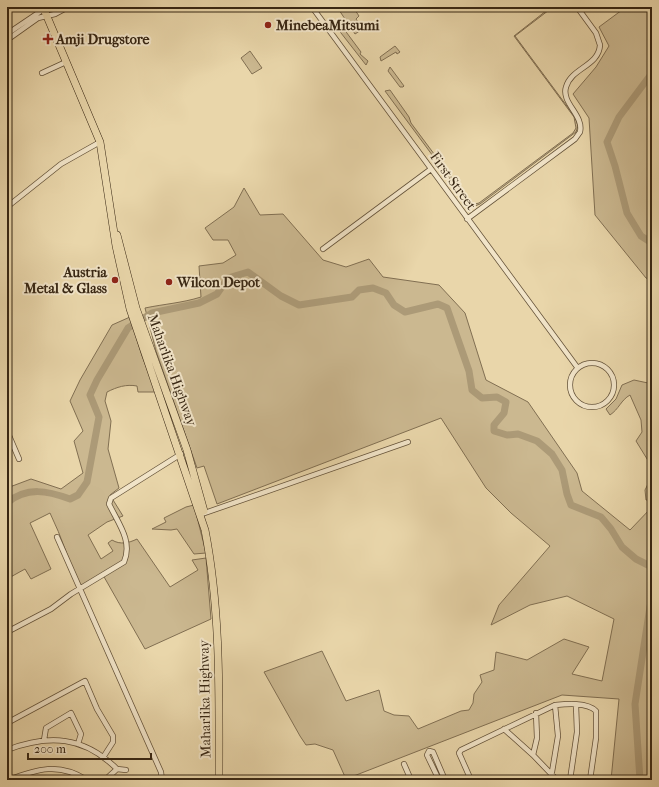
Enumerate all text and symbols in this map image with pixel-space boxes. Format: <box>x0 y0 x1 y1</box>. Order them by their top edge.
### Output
place label: MinebeaMitsumi <box>275 17 380 34</box>
marker: MinebeaMitsumi <box>263 20 273 30</box>
place label: Amji Drugstore <box>55 31 150 48</box>
marker: Amji Drugstore <box>43 34 53 44</box>
street label: First Street <box>426 149 480 213</box>
place label: Austria Metal & Glass <box>23 264 108 297</box>
place label: Wilcon Depot <box>176 274 261 291</box>
marker: Austria Metal & Glass <box>110 275 120 285</box>
marker: Wilcon Depot <box>164 277 174 287</box>
street label: Maharlika Highway <box>144 312 200 429</box>
street label: Maharlika Highway <box>195 639 215 758</box>
scale bar <box>28 735 151 761</box>
text: 200 m <box>34 742 66 756</box>

